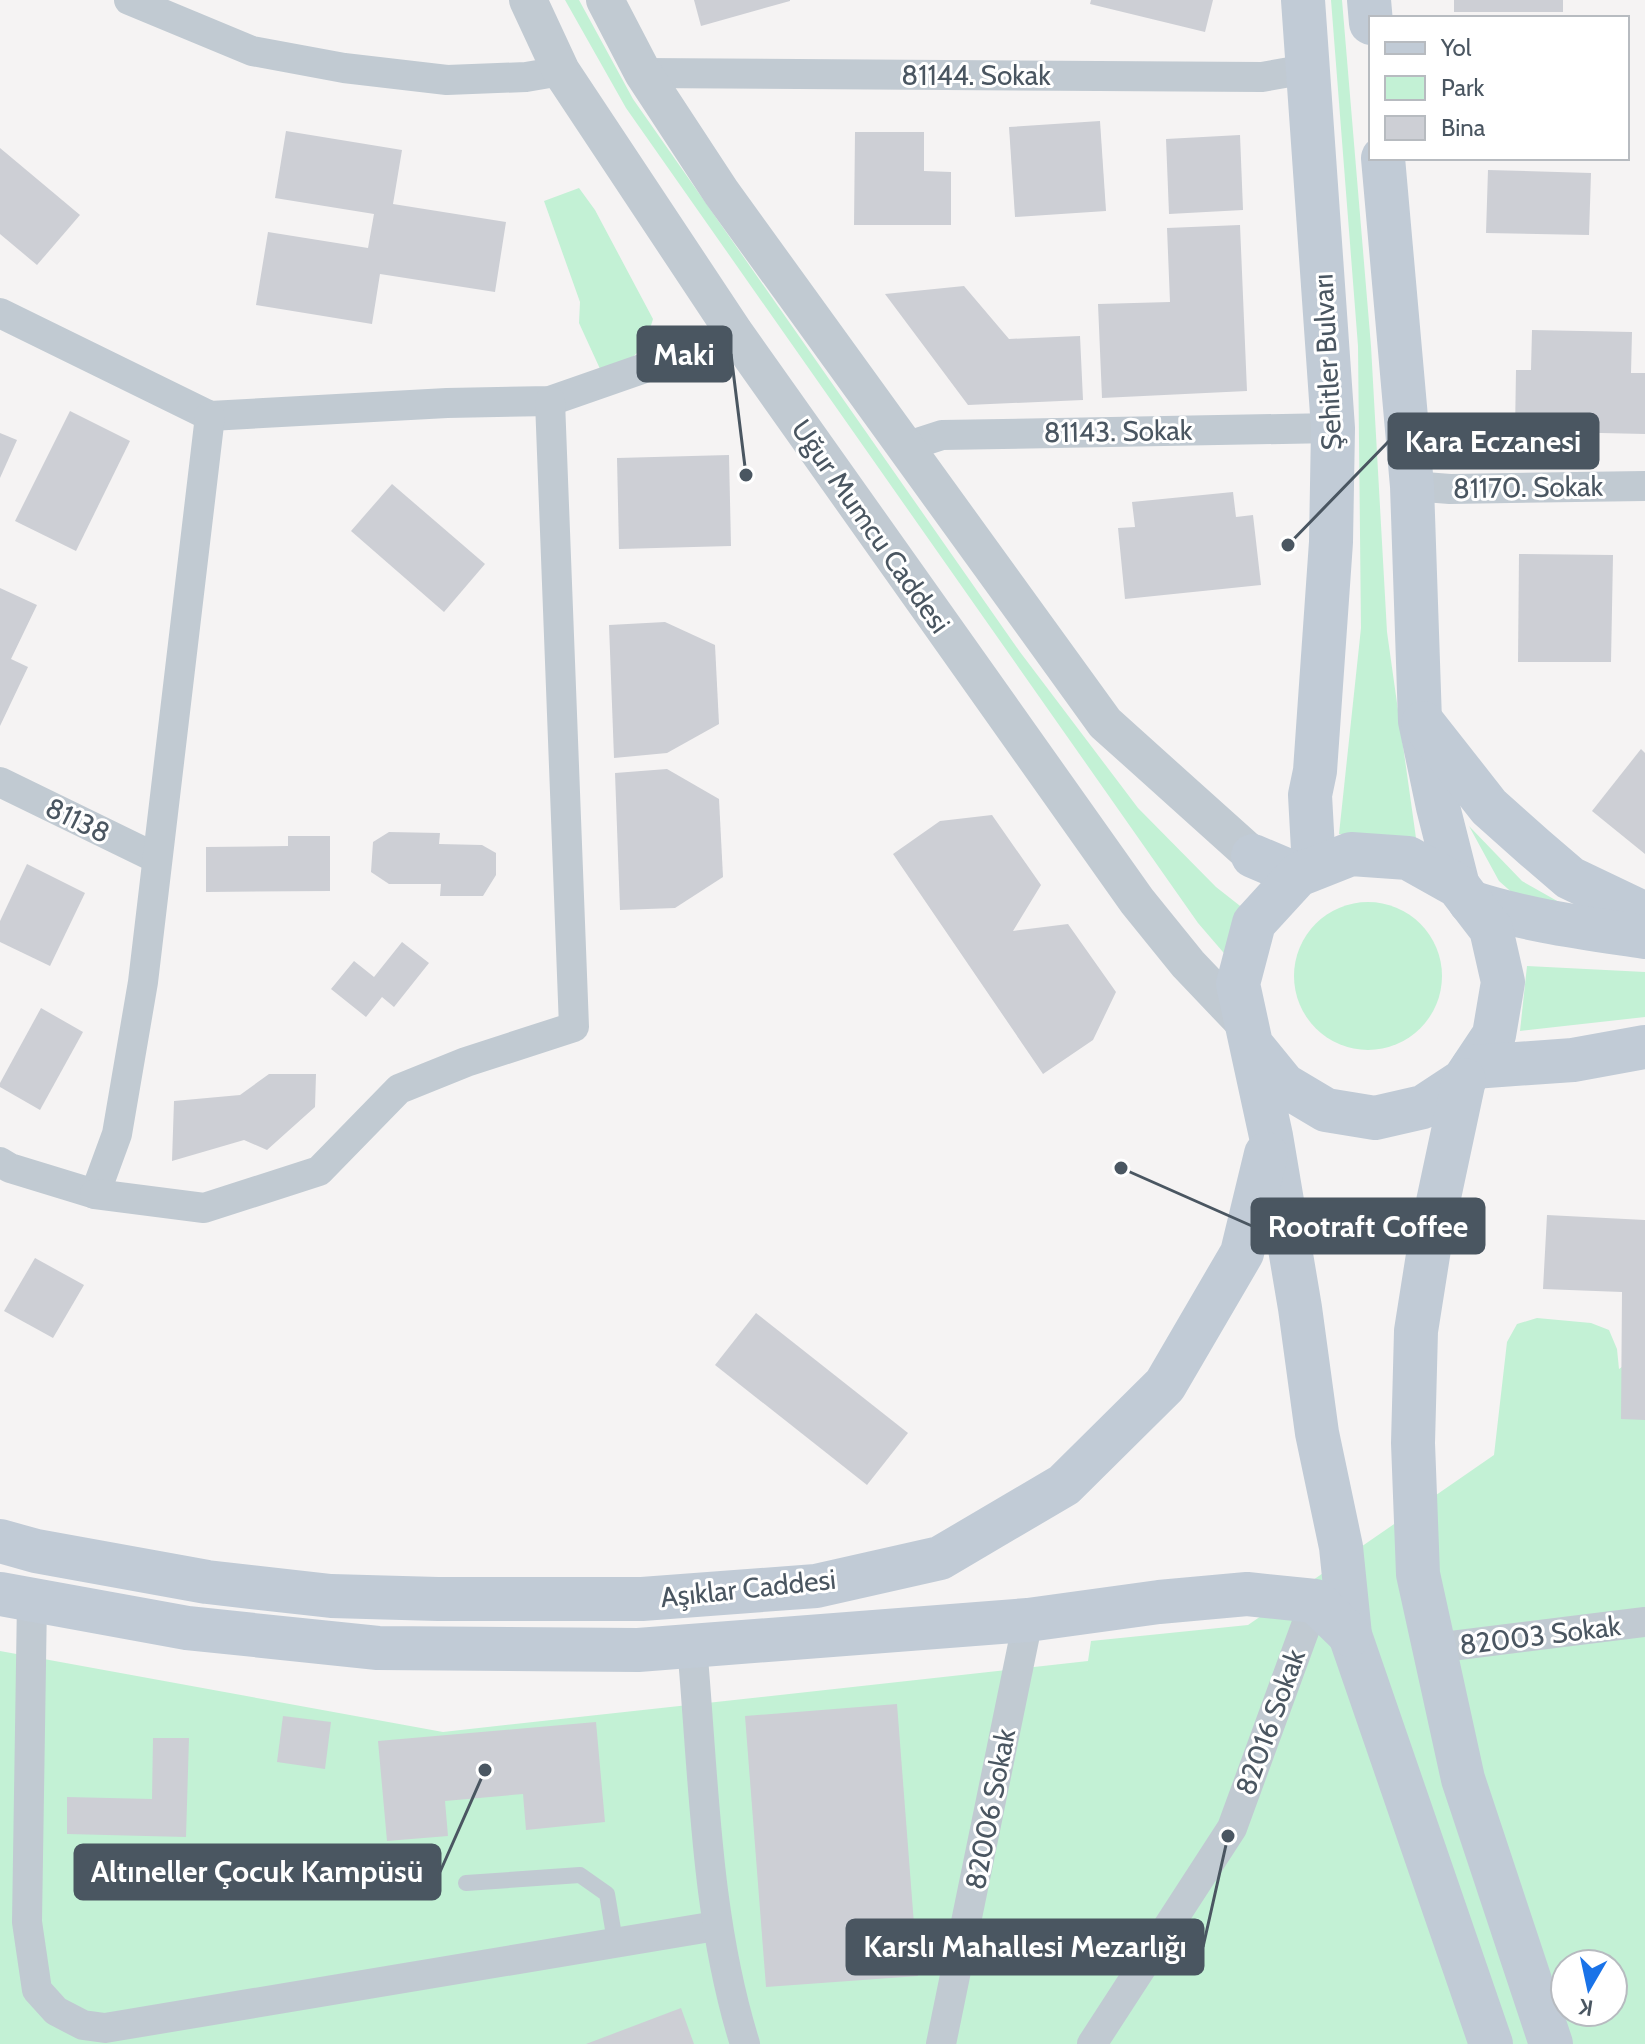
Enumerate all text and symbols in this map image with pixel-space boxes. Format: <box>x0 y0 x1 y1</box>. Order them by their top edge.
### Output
legend <box>1369 16 1629 160</box>
text: Yol <box>1440 33 1472 62</box>
street label: 81144. Sokak <box>901 58 1051 92</box>
text: Park <box>1441 73 1484 102</box>
text: Bina <box>1441 113 1486 142</box>
street label: Şehitler Bulvarı <box>1305 273 1349 451</box>
callout: Maki <box>638 327 731 381</box>
text: Maki <box>653 336 715 373</box>
street label: Uğur Mumcu Caddesi <box>785 413 957 639</box>
street label: 81143. Sokak <box>1043 413 1193 449</box>
callout: Kara Eczanesi <box>1389 414 1598 468</box>
text: Kara Eczanesi <box>1405 423 1581 460</box>
street label: 81170. Sokak <box>1453 469 1604 505</box>
street label: 81138 <box>40 790 116 850</box>
callout: Rootraft Coffee <box>1252 1199 1484 1253</box>
text: Rootraft Coffee <box>1268 1208 1468 1245</box>
street label: Aşıklar Caddesi <box>659 1562 837 1614</box>
street label: 82003 Sokak <box>1457 1608 1623 1662</box>
street label: 82016 Sokak <box>1228 1644 1312 1800</box>
street label: 82006 Sokak <box>958 1725 1022 1892</box>
callout: Altıneller Çocuk Kampüsü <box>75 1845 440 1899</box>
text: Altıneller Çocuk Kampüsü <box>91 1853 423 1890</box>
callout: Karslı Mahallesi Mezarlığı <box>847 1920 1203 1974</box>
text: Karslı Mahallesi Mezarlığı <box>863 1928 1187 1965</box>
north arrow <box>1549 1948 1629 2028</box>
text: K <box>1577 1993 1595 2022</box>

